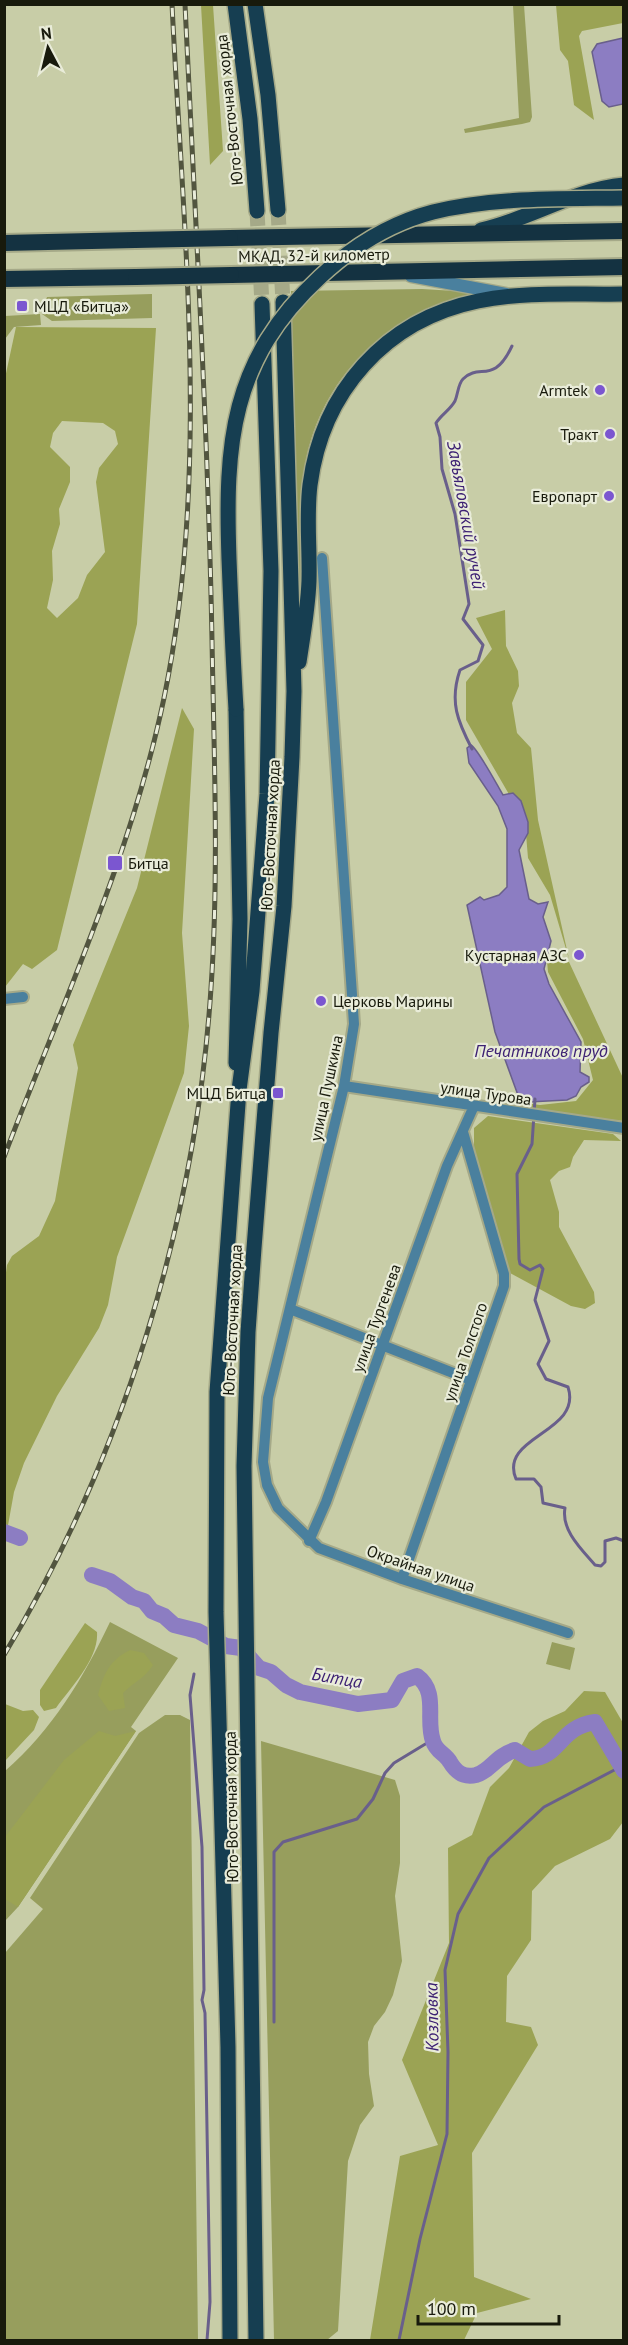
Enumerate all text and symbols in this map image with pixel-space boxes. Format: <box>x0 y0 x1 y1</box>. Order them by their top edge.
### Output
north arrow <box>18 18 78 78</box>
text: N <box>40 23 53 44</box>
street label: Юго-Восточная хорда <box>211 33 247 187</box>
street label: МКАД, 32-й километр <box>238 244 390 266</box>
place label: МЦД «Битца» <box>34 296 129 316</box>
marker: МЦД «Битца» <box>15 299 29 313</box>
place label: Armtek <box>539 380 588 400</box>
marker: Armtek <box>593 383 607 397</box>
place label: Тракт <box>560 424 599 444</box>
marker: Тракт <box>603 427 617 441</box>
water label: Завьяловский ручей <box>442 439 491 591</box>
place label: Европарт <box>532 486 598 506</box>
marker: Европарт <box>602 489 616 503</box>
street label: Юго-Восточная хорда <box>256 759 284 911</box>
place label: Битца <box>128 853 169 873</box>
marker: Битца <box>106 854 124 872</box>
place label: Кустарная АЗС <box>465 945 567 965</box>
marker: Кустарная АЗС <box>572 948 586 962</box>
place label: Церковь Марины <box>333 991 453 1011</box>
marker: Церковь Марины <box>314 994 328 1008</box>
street label: улица Пушкина <box>305 1033 347 1143</box>
water label: Печатников пруд <box>474 1039 608 1062</box>
street label: улица Турова <box>439 1077 533 1109</box>
place label: МЦД Битца <box>186 1083 266 1103</box>
marker: МЦД Битца <box>271 1086 285 1100</box>
street label: Юго-Восточная хорда <box>218 1244 246 1396</box>
street label: улица Тургенева <box>347 1261 405 1375</box>
street label: улица Толстого <box>439 1300 491 1404</box>
street label: Окрайная улица <box>364 1540 478 1596</box>
water label: Битца <box>310 1662 364 1693</box>
street label: Юго-Восточная хорда <box>220 1731 242 1883</box>
water label: Козловка <box>419 1982 444 2052</box>
scale bar <box>418 2288 559 2326</box>
text: 100 m <box>427 2297 476 2320</box>

